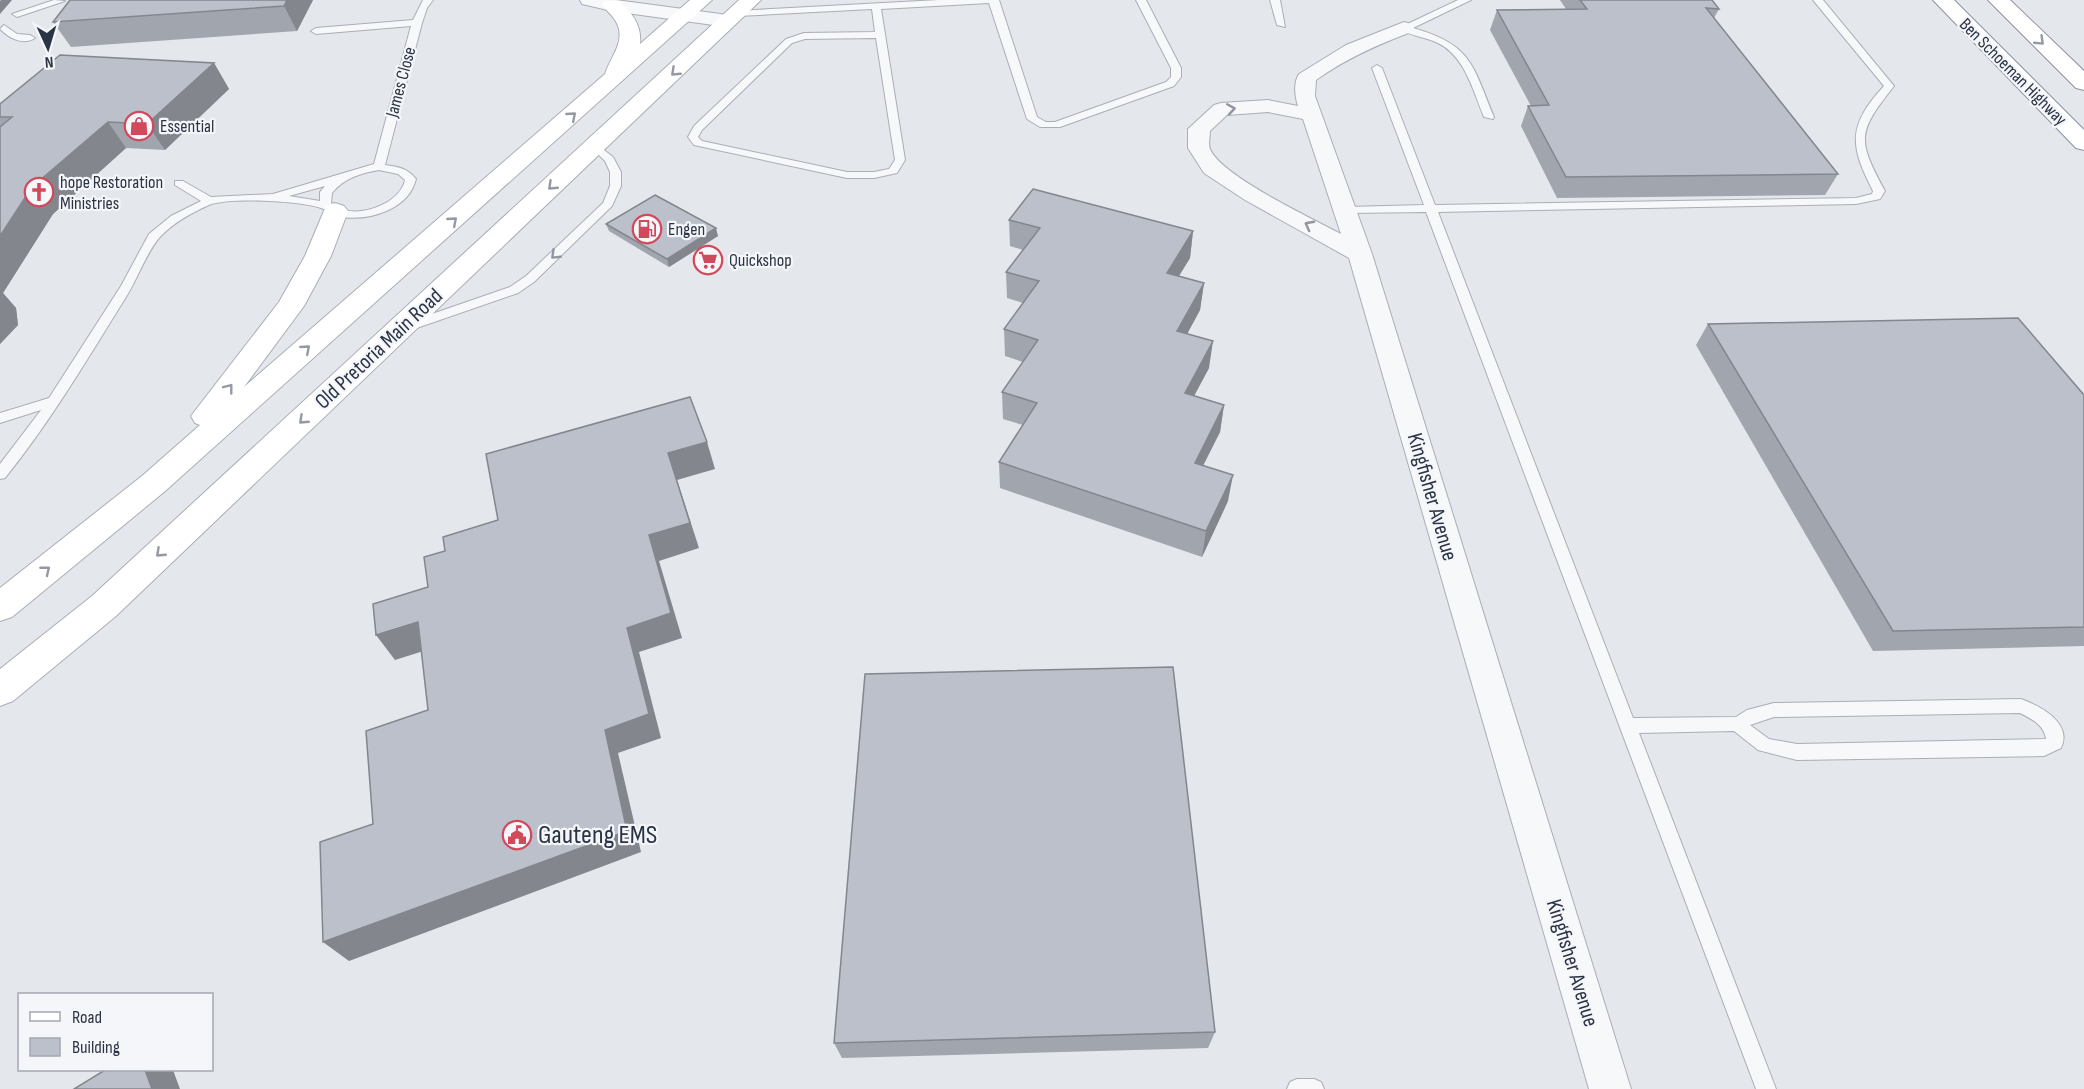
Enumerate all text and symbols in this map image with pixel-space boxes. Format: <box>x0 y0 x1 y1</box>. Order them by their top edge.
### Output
street label: Ben Schoeman Highway <box>1955 14 2071 130</box>
north arrow <box>18 18 78 78</box>
one-way arrow <box>2032 33 2043 44</box>
street label: James Close <box>381 45 420 120</box>
text: N <box>44 52 54 71</box>
one-way arrow <box>671 64 682 75</box>
one-way arrow <box>1226 103 1235 115</box>
shop icon: Essential <box>123 110 155 142</box>
one-way arrow <box>565 112 576 123</box>
place label: Essential <box>160 116 214 137</box>
place label: hope Restoration Ministries <box>60 172 163 214</box>
church icon: hope Restoration Ministries <box>23 176 55 208</box>
one-way arrow <box>549 179 559 190</box>
fuel station icon: Engen <box>631 213 663 245</box>
one-way arrow <box>446 217 457 228</box>
place label: Engen <box>668 219 705 240</box>
one-way arrow <box>1305 221 1316 232</box>
supermarket icon: Quickshop <box>692 244 724 276</box>
one-way arrow <box>551 248 562 259</box>
place label: Quickshop <box>729 250 792 271</box>
street label: Old Pretoria Main Road <box>310 283 448 415</box>
one-way arrow <box>300 345 310 356</box>
one-way arrow <box>221 384 232 395</box>
one-way arrow <box>299 413 309 424</box>
street label: Kingfisher Avenue <box>1401 430 1463 564</box>
one-way arrow <box>157 546 167 557</box>
one-way arrow <box>39 566 50 577</box>
public building icon: Gauteng EMS <box>501 819 533 851</box>
place label: Gauteng EMS <box>538 819 657 851</box>
street label: Kingfisher Avenue <box>1540 896 1604 1030</box>
legend <box>18 993 213 1071</box>
text: Road <box>72 1007 102 1028</box>
text: Building <box>72 1037 120 1058</box>

